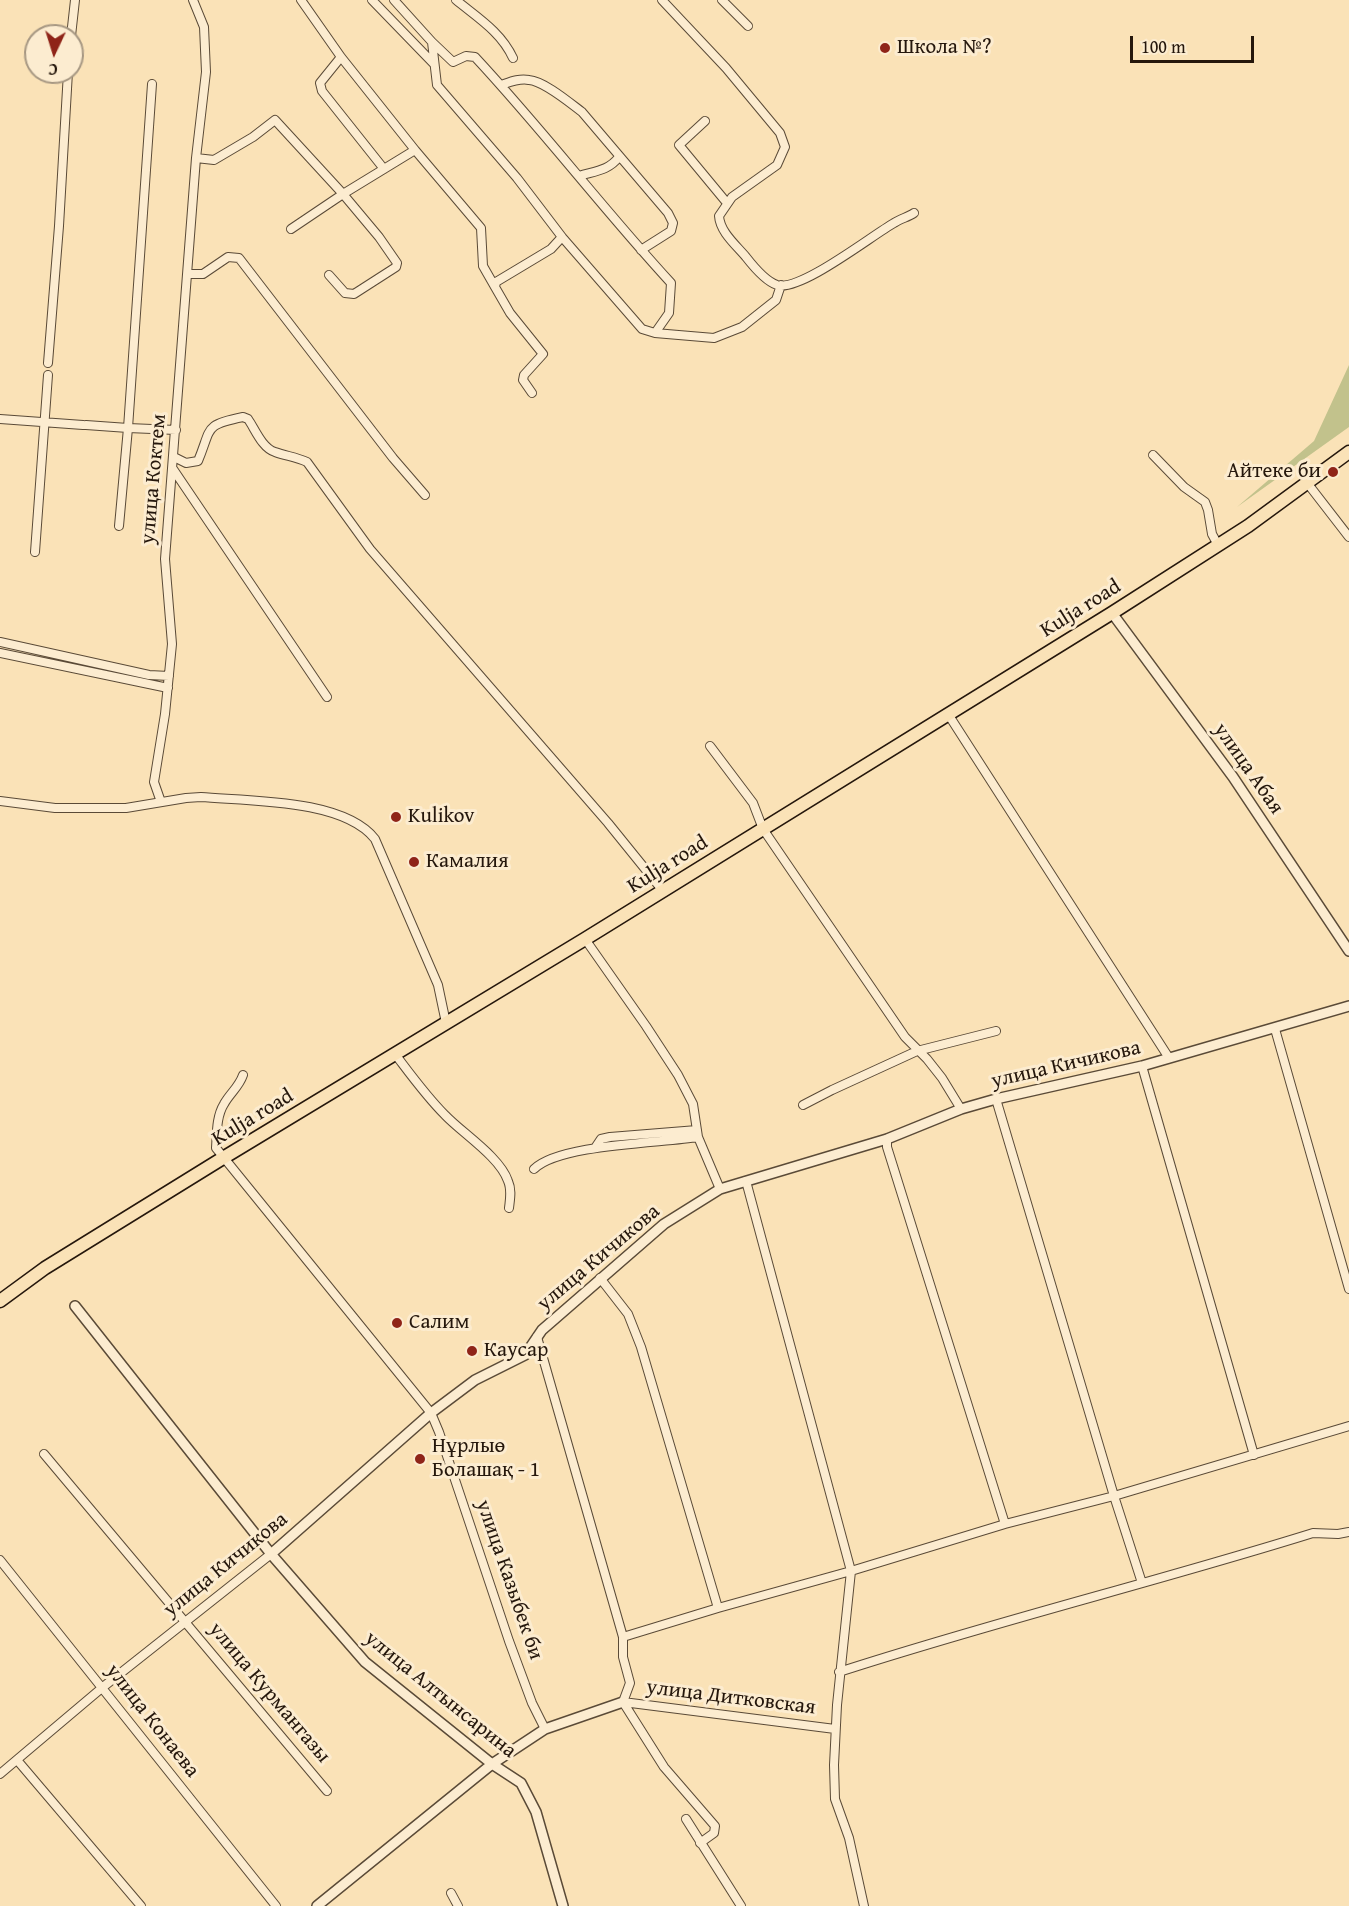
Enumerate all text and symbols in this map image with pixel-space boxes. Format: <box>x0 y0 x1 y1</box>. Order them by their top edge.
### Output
north arrow <box>24 24 84 84</box>
scale bar <box>1133 24 1258 62</box>
text: 100 m <box>1141 33 1186 60</box>
place label: Школа №? <box>897 35 992 61</box>
marker: Школа №? <box>878 41 892 55</box>
text: С <box>48 58 58 82</box>
street label: улица Коктем <box>136 413 172 545</box>
place label: Айтеке би <box>1227 459 1321 485</box>
marker: Айтеке би <box>1326 465 1340 479</box>
street label: Kulja road <box>1036 574 1126 644</box>
street label: улица Абая <box>1207 719 1289 819</box>
place label: Kulikov <box>408 804 475 830</box>
marker: Kulikov <box>389 810 403 824</box>
street label: Kulja road <box>623 830 713 900</box>
place label: Камалия <box>426 849 509 875</box>
marker: Камалия <box>407 855 421 869</box>
street label: улица Кичикова <box>989 1036 1143 1094</box>
street label: Kulja road <box>208 1084 298 1152</box>
street label: улица Кичикова <box>533 1199 665 1317</box>
place label: Салим <box>409 1310 469 1336</box>
marker: Салим <box>390 1316 404 1330</box>
place label: Каусар <box>484 1338 548 1364</box>
marker: Каусар <box>465 1344 479 1358</box>
place label: Нұрлыө Болашақ - 1 <box>432 1434 540 1484</box>
marker: Нұрлыө Болашақ - 1 <box>413 1452 427 1466</box>
street label: улица Казыбек би <box>470 1497 548 1663</box>
street label: улица Кичикова <box>159 1507 293 1623</box>
street label: улица Курмангазы <box>203 1617 335 1769</box>
street label: улица Алтынсарина <box>359 1626 521 1764</box>
street label: улица Конаева <box>100 1659 204 1783</box>
street label: улица Дитковская <box>645 1675 817 1721</box>

